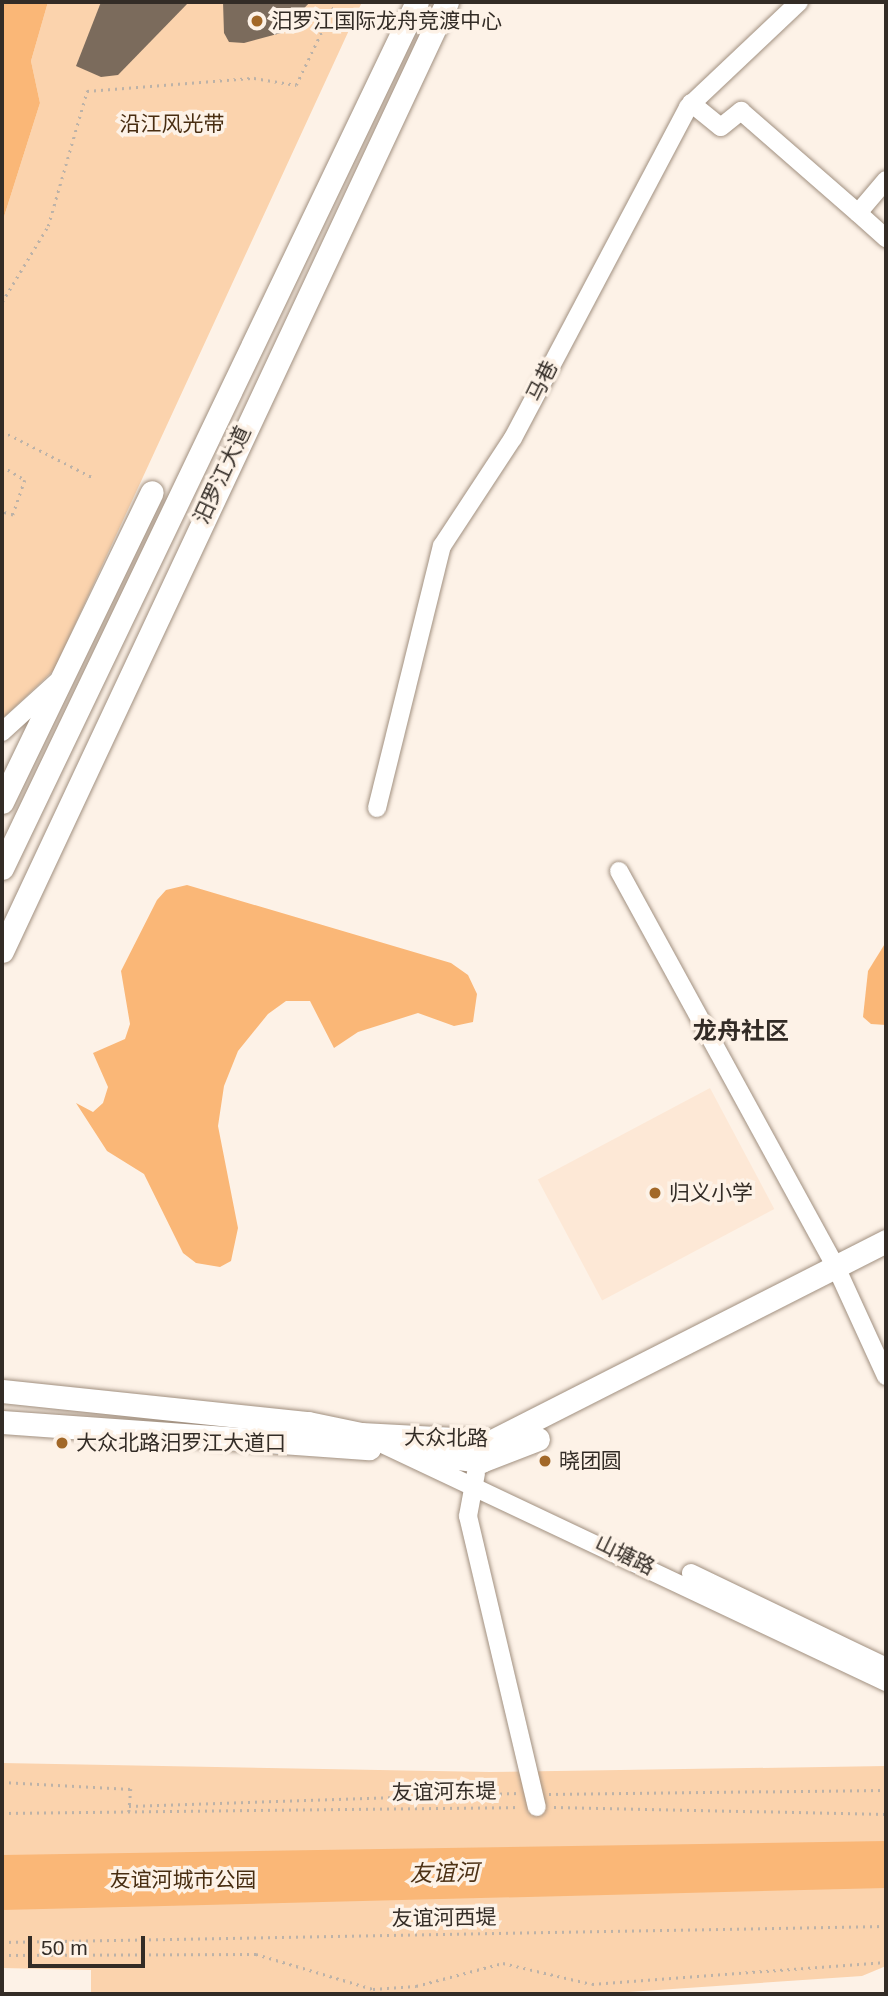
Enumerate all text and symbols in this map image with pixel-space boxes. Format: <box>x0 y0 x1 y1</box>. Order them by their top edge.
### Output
place label: 汨罗江国际龙舟竞渡中心 <box>271 8 502 34</box>
marker: 汨罗江国际龙舟竞渡中心 <box>249 13 265 29</box>
park label: 沿江风光带 <box>120 111 224 137</box>
street label: 马巷 <box>521 357 563 405</box>
street label: 汨罗江大道 <box>188 422 256 528</box>
district label: 龙舟社区 <box>693 1017 789 1045</box>
place label: 归义小学 <box>669 1180 753 1206</box>
marker: 归义小学 <box>647 1185 663 1201</box>
street label: 大众北路 <box>404 1425 488 1451</box>
place label: 大众北路汨罗江大道口 <box>76 1430 286 1456</box>
marker: 大众北路汨罗江大道口 <box>54 1435 70 1451</box>
place label: 晓团圆 <box>559 1448 622 1474</box>
marker: 晓团圆 <box>537 1453 553 1469</box>
street label: 山塘路 <box>591 1530 659 1580</box>
street label: 友谊河东堤 <box>391 1778 497 1806</box>
water label: 友谊河 <box>409 1859 479 1887</box>
park label: 友谊河城市公园 <box>110 1867 256 1893</box>
street label: 友谊河西堤 <box>391 1904 497 1932</box>
scale bar <box>32 1923 149 1967</box>
text: 50 m <box>41 1936 88 1959</box>

